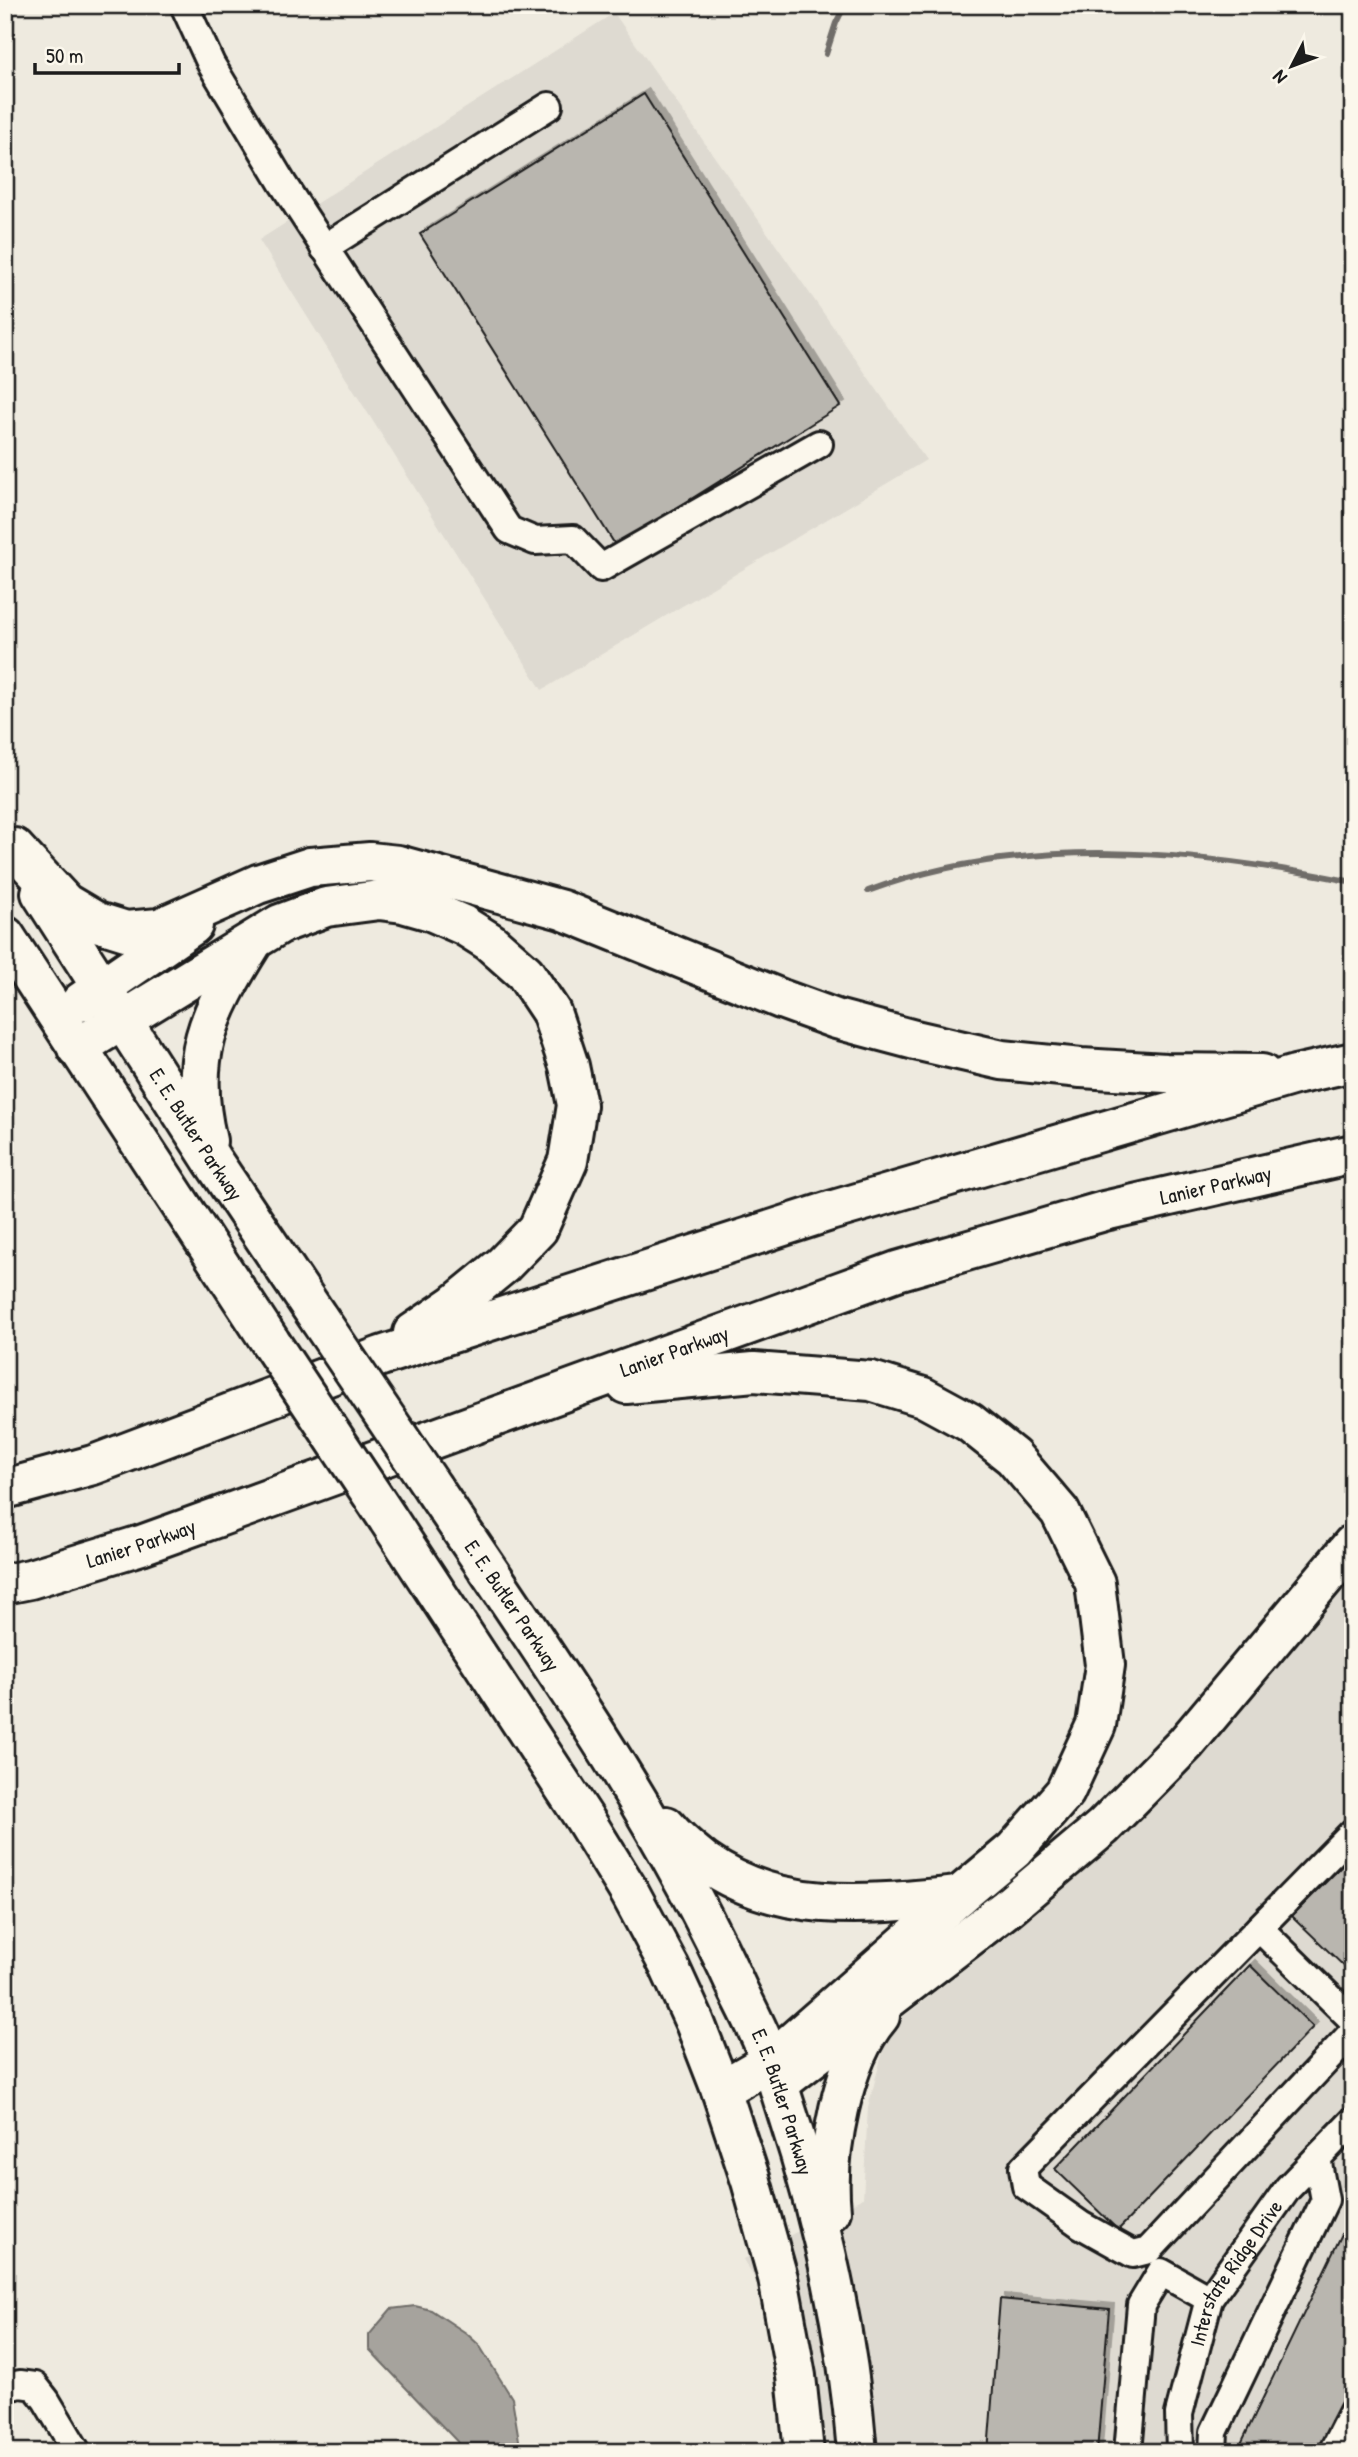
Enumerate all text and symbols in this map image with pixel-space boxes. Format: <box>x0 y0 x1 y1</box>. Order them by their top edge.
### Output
scale bar <box>35 32 178 76</box>
north arrow <box>1256 32 1326 102</box>
text: 50 m <box>46 41 83 70</box>
text: N <box>1266 65 1292 90</box>
street label: E. E. Butler Parkway <box>143 1062 250 1206</box>
street label: Lanier Parkway <box>1157 1158 1274 1212</box>
street label: Lanier Parkway <box>616 1318 733 1384</box>
street label: Lanier Parkway <box>83 1511 200 1575</box>
street label: E. E. Butler Parkway <box>458 1534 567 1677</box>
street label: E. E. Butler Parkway <box>745 2024 820 2179</box>
street label: Interstate Ridge Drive <box>1182 2194 1289 2349</box>

